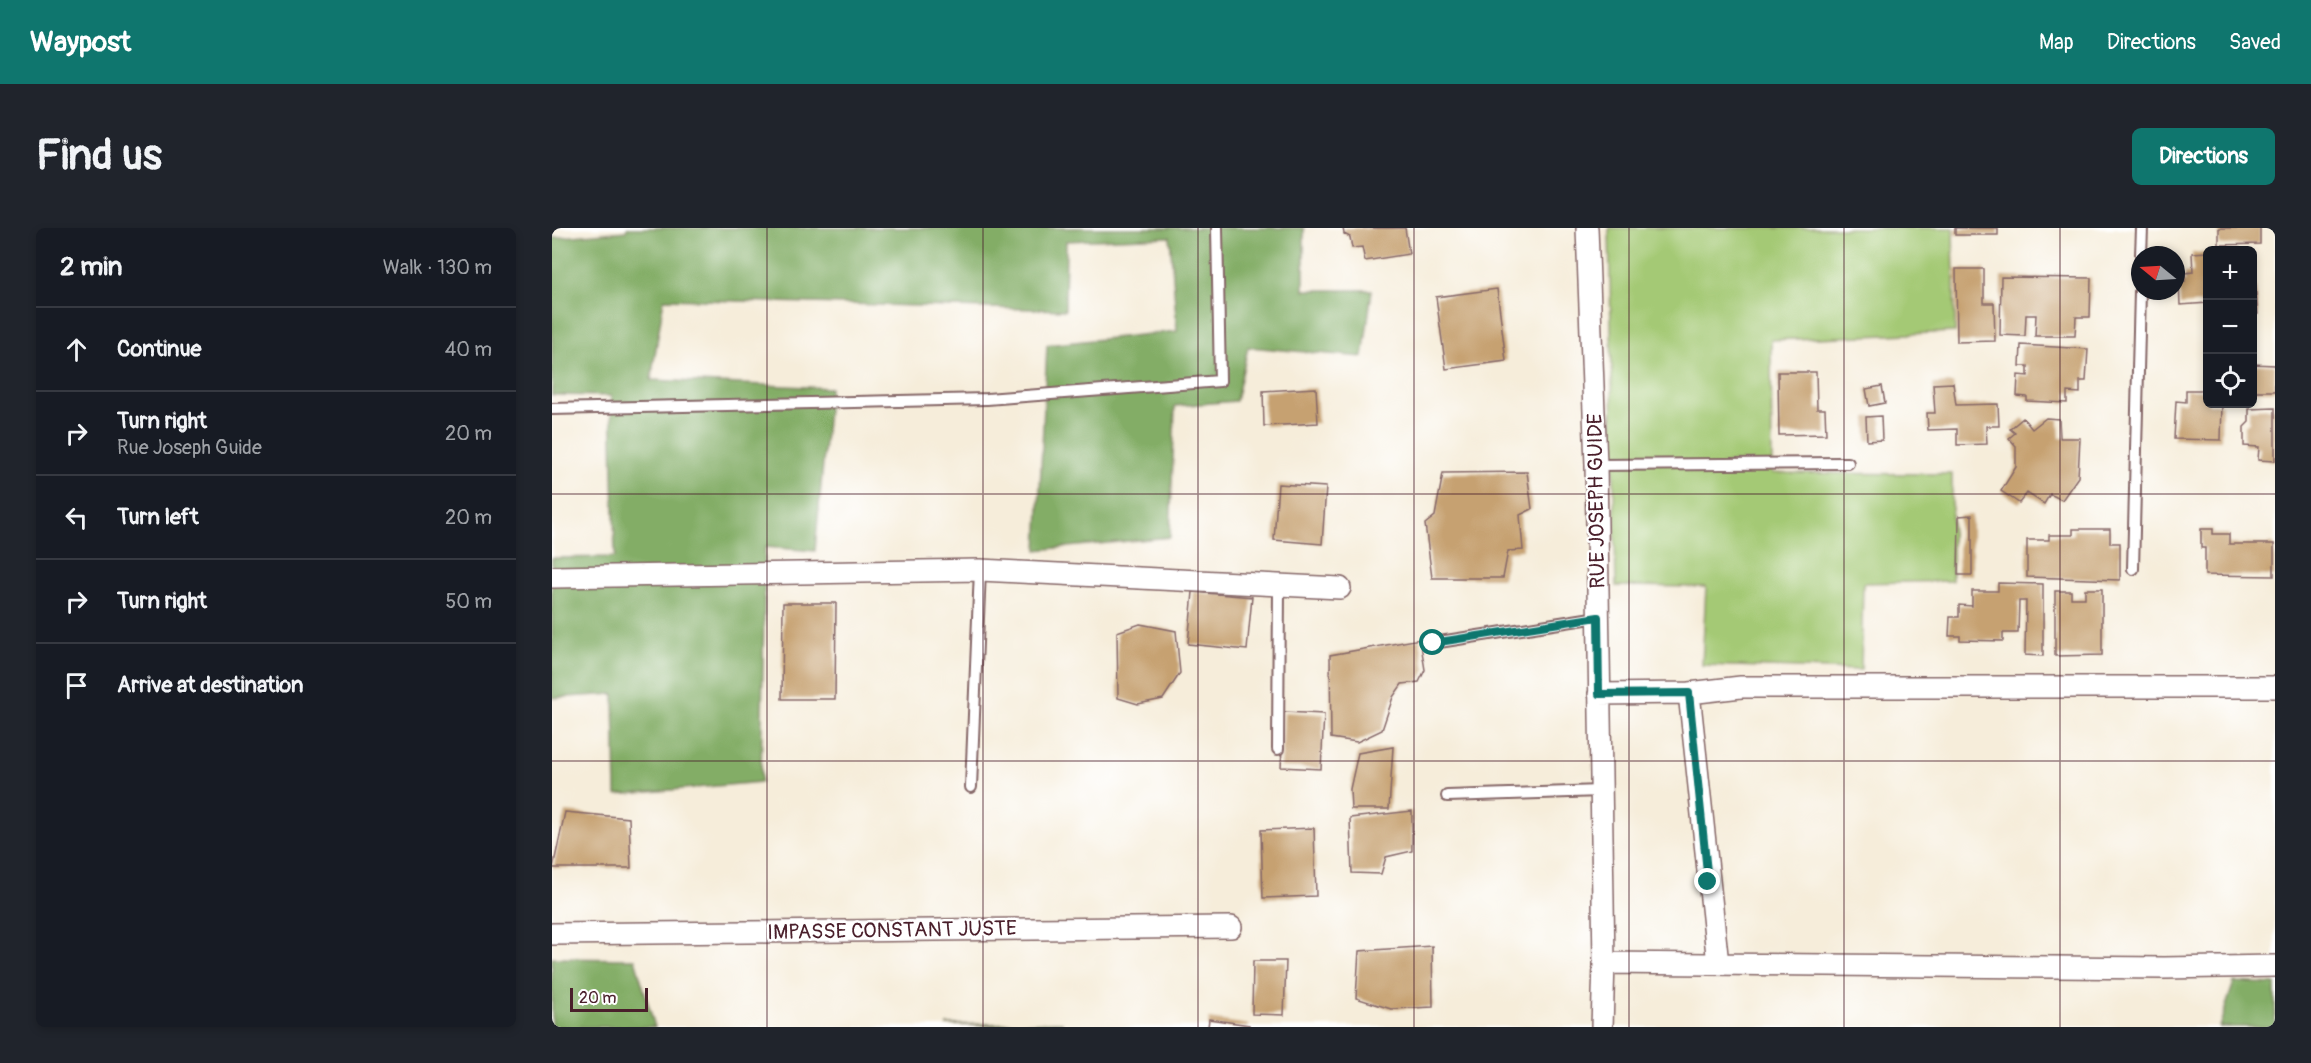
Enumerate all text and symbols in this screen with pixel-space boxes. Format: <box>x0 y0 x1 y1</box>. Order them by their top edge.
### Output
text: Waypost <box>30 25 131 60</box>
text: Map <box>2039 29 2074 56</box>
text: Directions <box>2107 29 2196 56</box>
text: Saved <box>2229 29 2281 56</box>
button: Directions <box>2132 128 2275 185</box>
text: Find us <box>36 130 162 182</box>
north arrow <box>2131 246 2185 300</box>
map controls <box>2203 246 2257 408</box>
button: + <box>2203 246 2257 300</box>
text: 2 min <box>60 251 122 283</box>
text: Walk · 130 m <box>383 255 492 280</box>
button: − <box>2203 300 2257 354</box>
icon: ahead <box>60 333 93 366</box>
text: Continue <box>117 335 201 363</box>
text: 40 m <box>445 337 492 362</box>
button: locate <box>2203 354 2257 408</box>
text: Turn right <box>117 407 207 435</box>
street label: RUE JOSEPH GUIDE <box>1581 413 1612 589</box>
icon: right <box>60 417 93 450</box>
text: 20 m <box>445 421 492 446</box>
text: Rue Joseph Guide <box>117 435 262 460</box>
icon: left <box>60 501 93 534</box>
text: Turn left <box>117 503 199 531</box>
text: 20 m <box>445 505 492 530</box>
icon: right <box>60 585 93 618</box>
text: Turn right <box>117 587 207 615</box>
text: 50 m <box>445 589 492 614</box>
route start <box>1419 629 1445 655</box>
icon: arrive <box>60 669 93 702</box>
text: Arrive at destination <box>117 671 303 699</box>
route end <box>1694 868 1720 894</box>
street label: IMPASSE CONSTANT JUSTE <box>767 915 1017 946</box>
scale bar <box>570 985 648 1012</box>
text: 20 m <box>579 988 617 1008</box>

